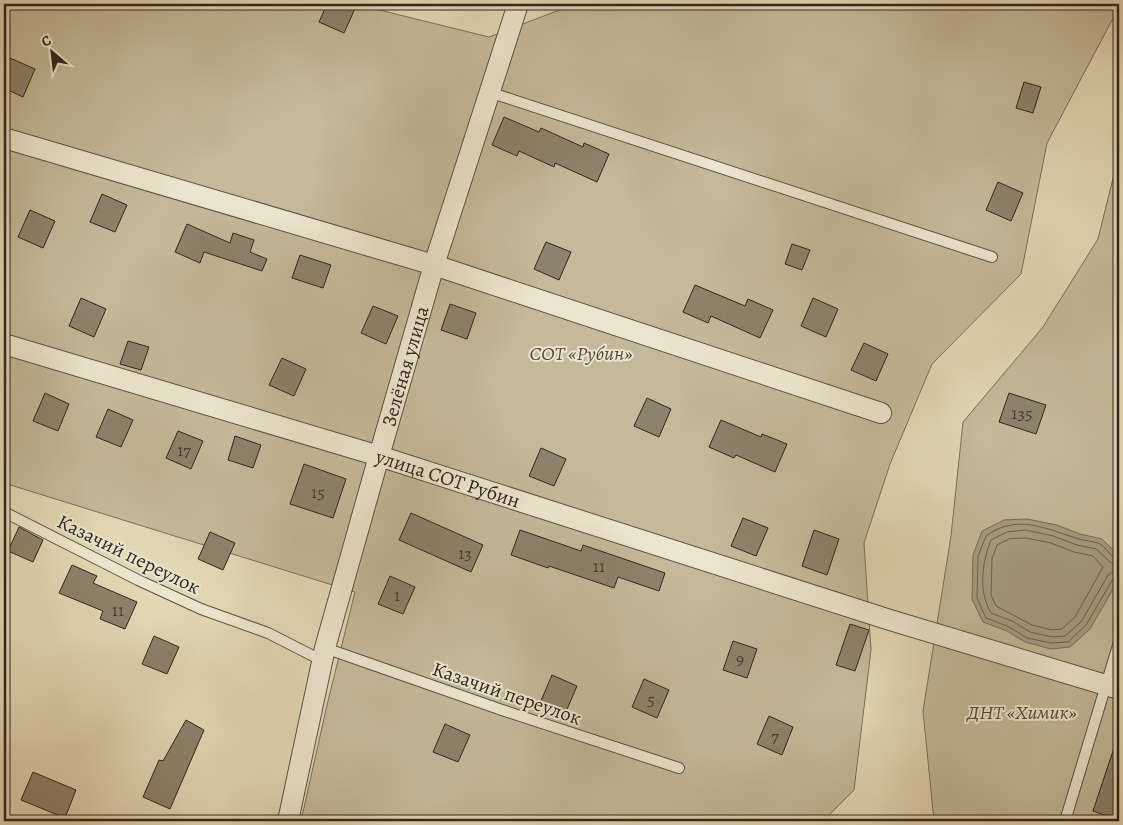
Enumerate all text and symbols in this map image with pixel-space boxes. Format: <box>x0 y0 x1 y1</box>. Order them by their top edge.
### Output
north arrow <box>28 28 78 78</box>
text: С <box>38 30 55 51</box>
street label: Зелёная улица <box>375 302 436 430</box>
park label: СОТ «Рубин» <box>530 340 632 367</box>
house number: 135 <box>1011 401 1033 425</box>
house number: 17 <box>177 438 191 462</box>
street label: улица СОТ Рубин <box>371 443 524 514</box>
house number: 15 <box>311 480 325 504</box>
street label: Казачий переулок <box>53 508 205 601</box>
house number: 13 <box>458 541 472 565</box>
house number: 11 <box>593 554 605 578</box>
house number: 1 <box>394 583 400 607</box>
house number: 11 <box>112 598 124 622</box>
house number: 9 <box>736 647 744 671</box>
street label: Казачий переулок <box>429 655 585 732</box>
house number: 5 <box>647 687 655 711</box>
park label: ДНТ «Химик» <box>965 699 1077 726</box>
house number: 7 <box>771 724 779 748</box>

